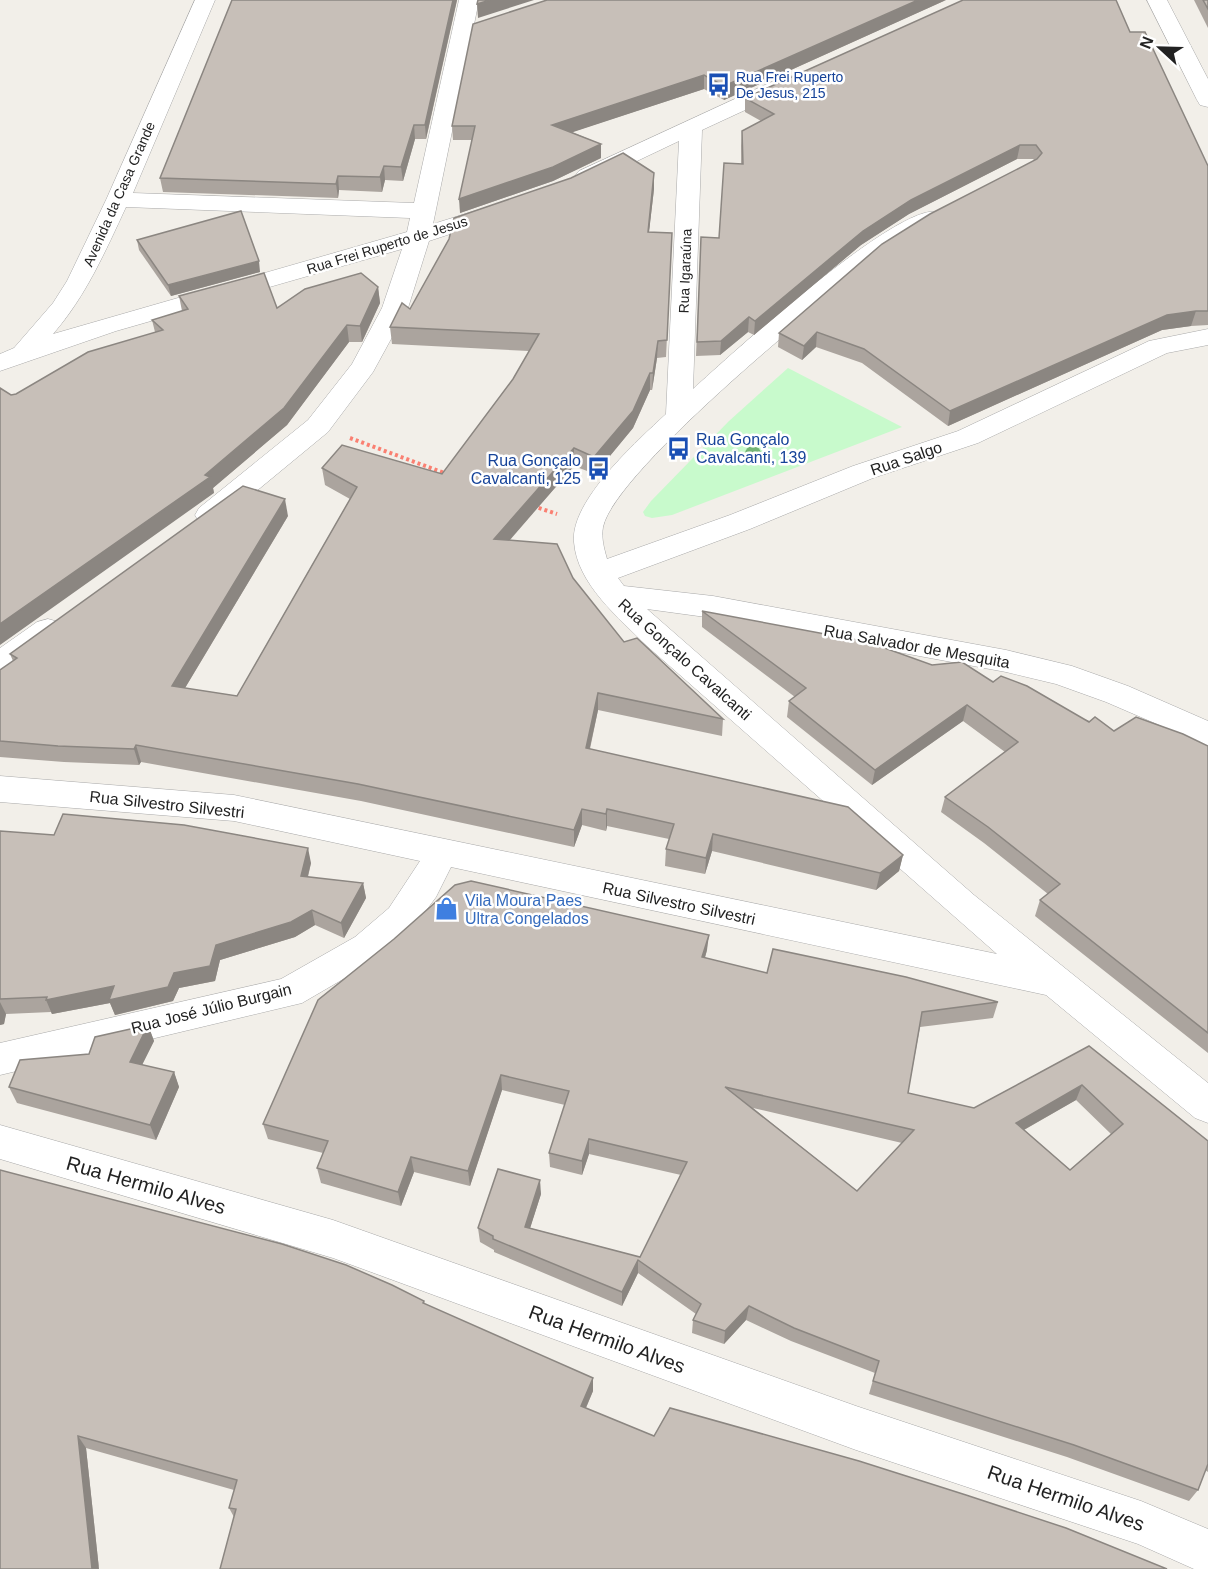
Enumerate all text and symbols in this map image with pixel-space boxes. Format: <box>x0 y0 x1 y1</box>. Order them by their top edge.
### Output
north arrow <box>1130 18 1190 78</box>
text: N <box>1137 34 1157 51</box>
place label: Rua Frei Ruperto De Jesus, 215 <box>736 69 844 101</box>
bus stop icon: Rua Frei Ruperto De Jesus, 215 <box>705 72 731 98</box>
street label: Avenida da Casa Grande <box>80 119 158 269</box>
street label: Rua Frei Ruperto de Jesus <box>305 213 469 277</box>
street label: Rua Igaraúna <box>676 228 694 314</box>
place label: Rua Gonçalo Cavalcanti, 139 <box>696 431 806 466</box>
bus stop icon: Rua Gonçalo Cavalcanti, 139 <box>665 435 691 461</box>
street label: Rua Salgo <box>868 438 944 479</box>
place label: Rua Gonçalo Cavalcanti, 125 <box>471 452 581 487</box>
bus stop icon: Rua Gonçalo Cavalcanti, 125 <box>586 456 612 482</box>
street label: Rua Gonçalo Cavalcanti <box>615 595 754 723</box>
street label: Rua Salvador de Mesquita <box>823 622 1011 671</box>
street label: Rua Silvestro Silvestri <box>89 788 245 821</box>
street label: Rua Silvestro Silvestri <box>601 879 757 928</box>
place label: Vila Moura Paes Ultra Congelados <box>465 892 589 927</box>
shop icon: Vila Moura Paes Ultra Congelados <box>434 896 460 922</box>
street label: Rua José Júlio Burgain <box>129 980 293 1037</box>
street label: Rua Hermilo Alves <box>64 1152 228 1218</box>
street label: Rua Hermilo Alves <box>526 1301 688 1377</box>
street label: Rua Hermilo Alves <box>985 1461 1147 1535</box>

